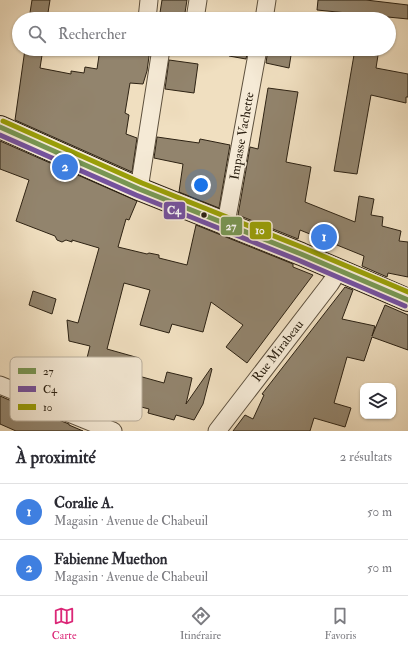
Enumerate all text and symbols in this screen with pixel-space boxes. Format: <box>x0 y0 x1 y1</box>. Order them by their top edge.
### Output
search box <box>12 12 396 56</box>
icon: search <box>26 23 48 45</box>
text: Rechercher <box>58 25 126 44</box>
street label: Impasse Vachette <box>226 90 259 181</box>
pin: 2 <box>52 152 78 182</box>
your location <box>191 175 211 195</box>
line badge: C4 <box>163 201 186 220</box>
text: C4 <box>167 204 182 218</box>
unlabelled marker <box>199 210 209 220</box>
line badge: 27 <box>220 216 243 236</box>
text: 27 <box>226 220 237 233</box>
line badge: 10 <box>249 221 272 240</box>
pin: 1 <box>311 222 337 252</box>
text: 10 <box>255 224 265 237</box>
street label: Rue Mirabeau <box>249 317 307 385</box>
legend <box>10 357 142 421</box>
text: 27 <box>43 365 54 378</box>
text: C4 <box>43 383 58 396</box>
map controls <box>360 383 396 419</box>
button: layers <box>360 383 396 419</box>
text: 10 <box>43 401 53 414</box>
text: À proximité <box>16 447 96 468</box>
text: 2 résultats <box>340 449 392 465</box>
text: Coralie A. <box>54 494 114 513</box>
text: 1 <box>27 504 31 520</box>
text: 50 m <box>367 504 392 520</box>
text: Magasin · Avenue de Chabeuil <box>54 513 208 529</box>
text: Fabienne Muethon <box>54 550 168 569</box>
text: 2 <box>26 560 32 576</box>
text: 50 m <box>367 560 392 576</box>
text: Magasin · Avenue de Chabeuil <box>54 569 208 585</box>
tab: Carte <box>52 605 77 642</box>
tab: Itinéraire <box>180 605 221 642</box>
tab: Favoris <box>325 605 356 642</box>

